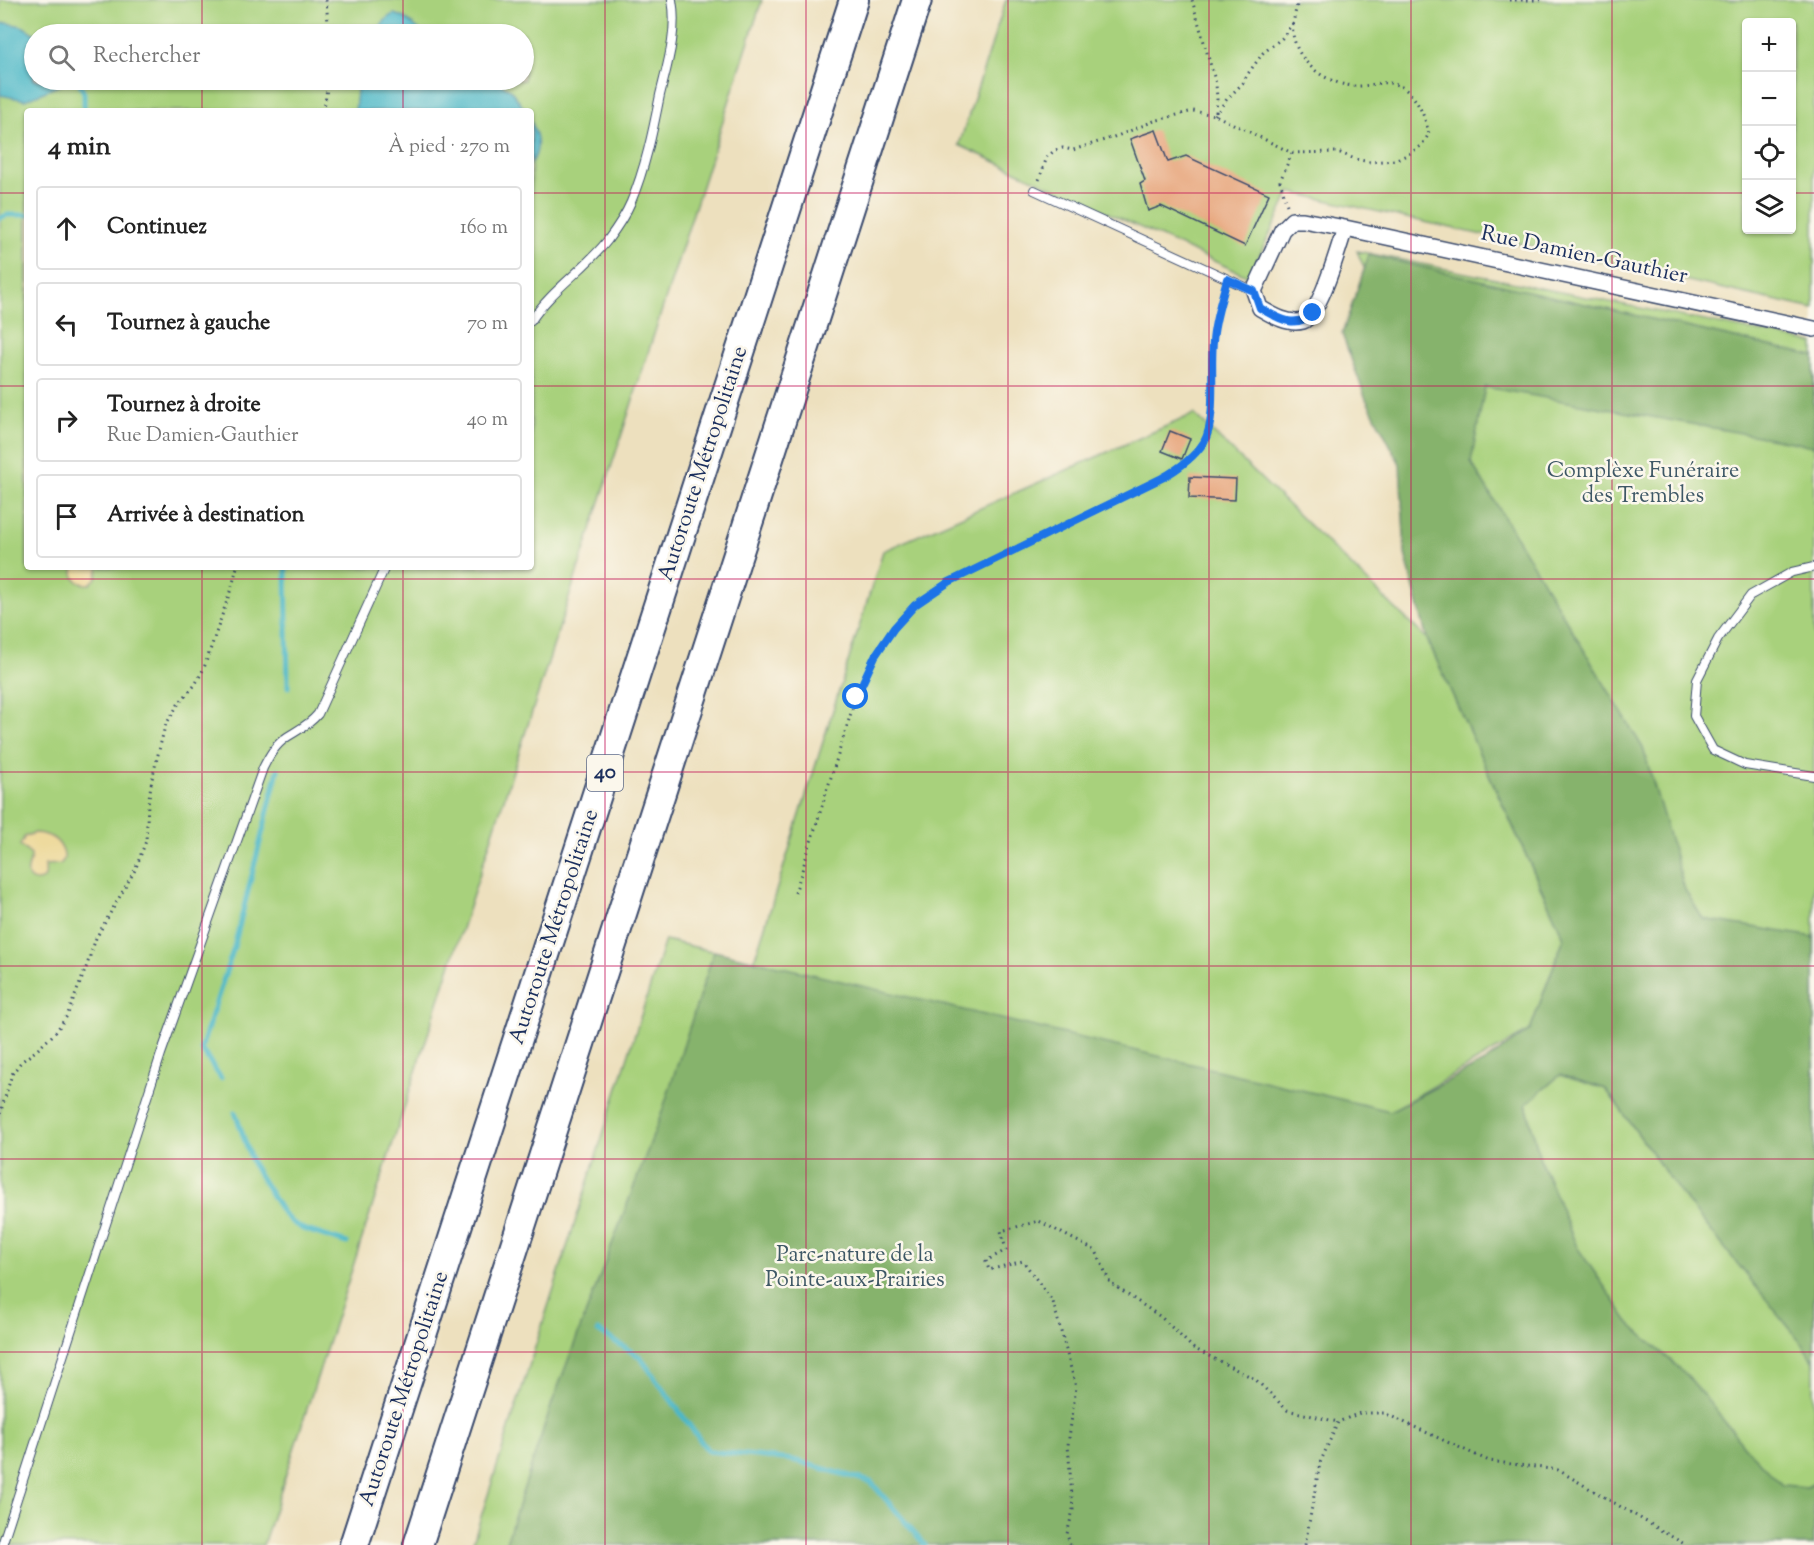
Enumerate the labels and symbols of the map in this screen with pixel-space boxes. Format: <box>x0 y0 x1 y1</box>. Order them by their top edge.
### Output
street label: Rue Damien-Gauthier <box>1478 218 1690 294</box>
route end <box>1299 299 1325 325</box>
street label: Autoroute Métropolitaine <box>651 342 757 586</box>
park label: Complèxe Funéraire des Trembles <box>1547 456 1739 513</box>
route start <box>842 683 868 709</box>
road number: 40 <box>587 755 623 791</box>
street label: Autoroute Métropolitaine <box>502 805 608 1049</box>
park label: Parc-nature de la Pointe-aux-Prairies <box>765 1240 945 1297</box>
street label: Autoroute Métropolitaine <box>352 1267 458 1511</box>

